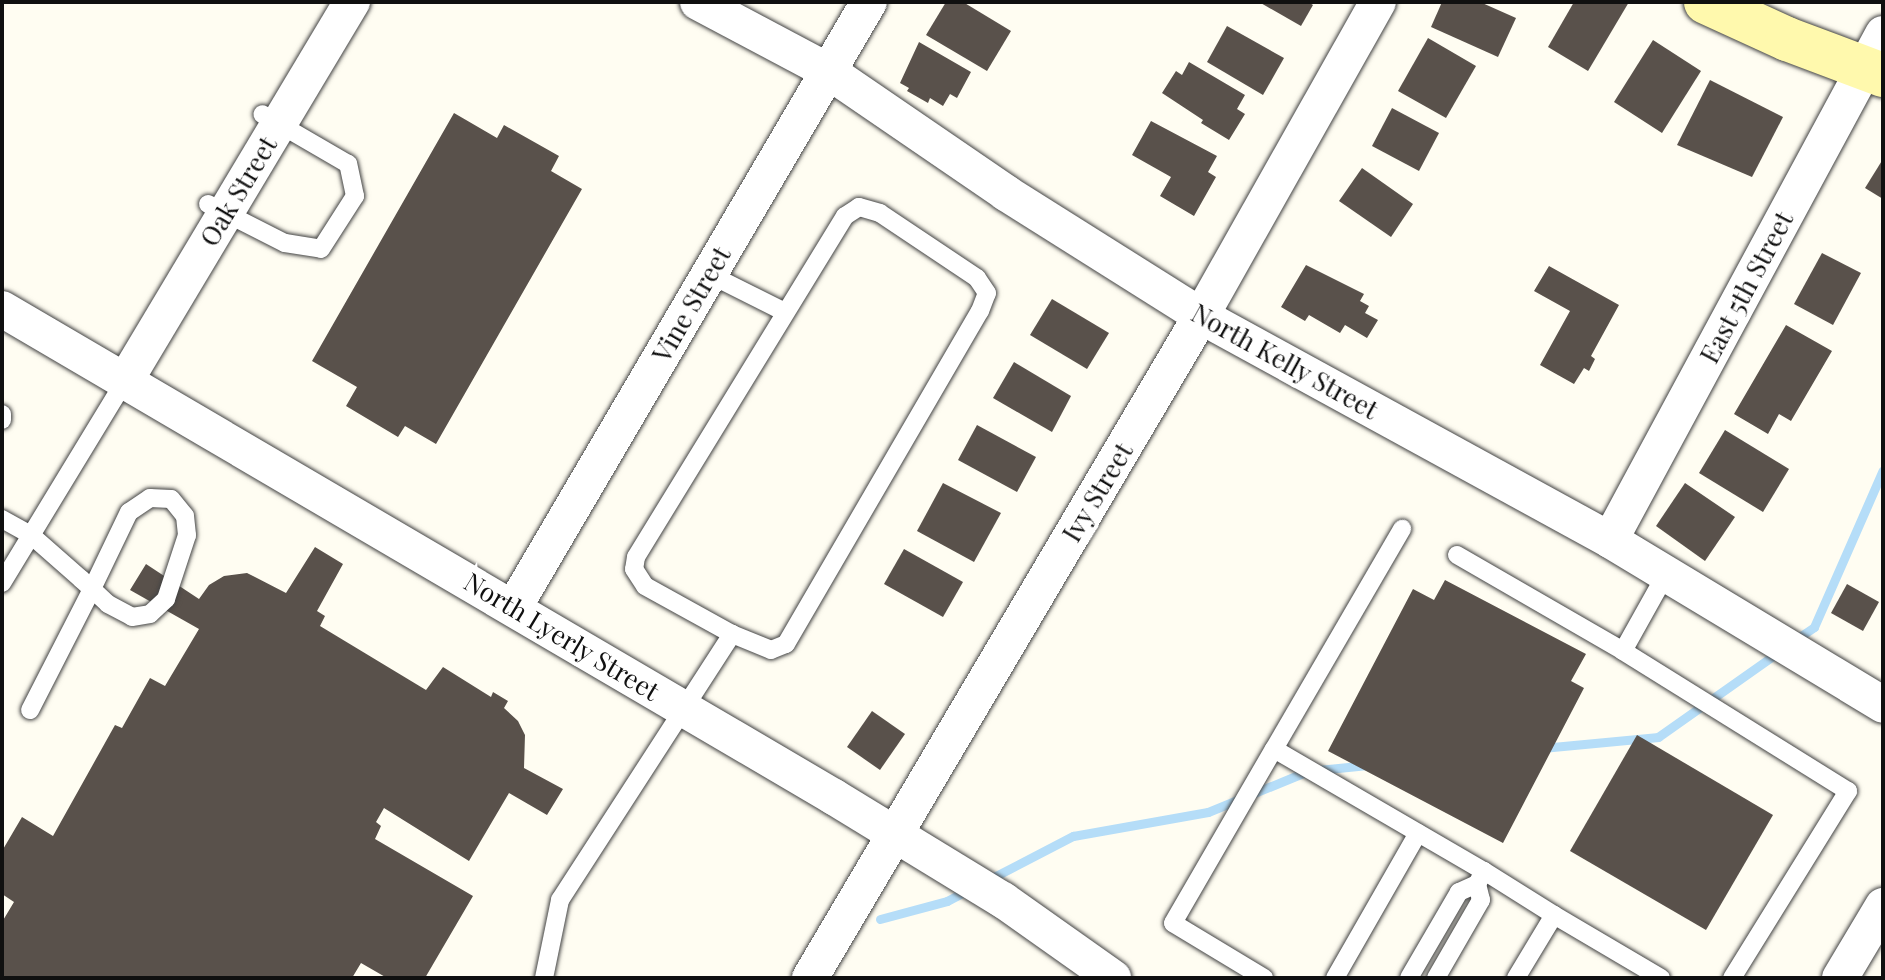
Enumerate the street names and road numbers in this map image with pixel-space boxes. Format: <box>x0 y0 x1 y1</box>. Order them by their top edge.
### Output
street label: Oak Street <box>193 130 283 252</box>
street label: East 5th Street <box>1693 206 1799 368</box>
street label: Vine Street <box>645 241 737 367</box>
street label: North Kelly Street <box>1186 297 1384 425</box>
street label: Ivy Street <box>1055 437 1139 547</box>
street label: North Lyerly Street <box>459 565 665 707</box>

